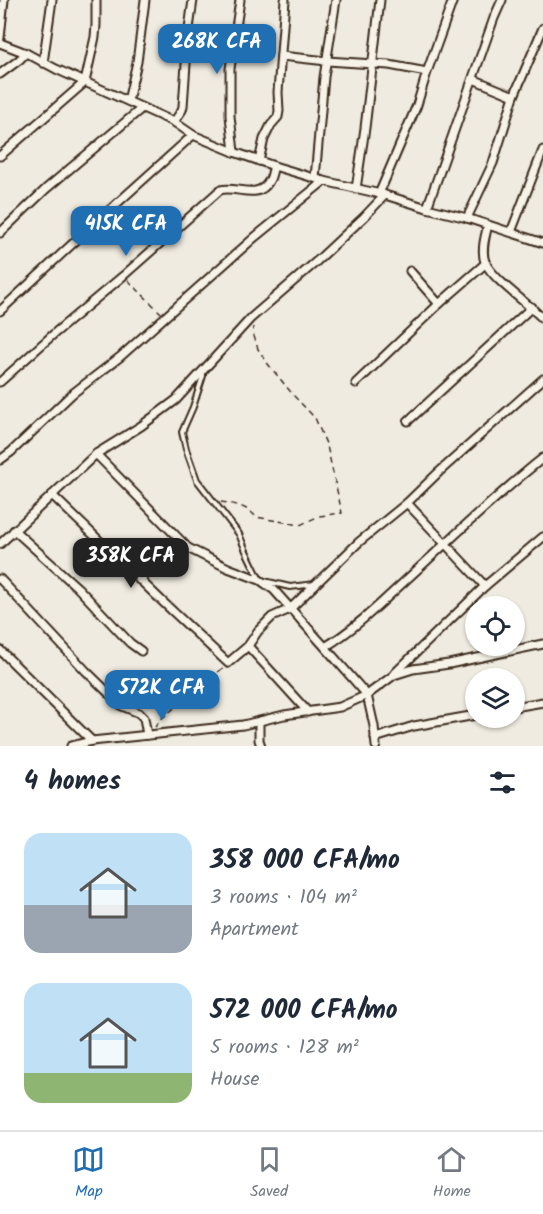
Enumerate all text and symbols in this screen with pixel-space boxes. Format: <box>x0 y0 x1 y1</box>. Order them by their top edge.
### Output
pin: 268K CFA <box>155 24 279 75</box>
text: 268K CFA <box>172 27 262 59</box>
pin: 415K CFA <box>64 206 188 257</box>
text: 415K CFA <box>85 209 167 241</box>
pin: 358K CFA <box>69 538 193 589</box>
text: 358K CFA <box>87 541 175 573</box>
map controls <box>465 596 525 728</box>
button: locate <box>465 596 525 656</box>
button: layers <box>465 668 525 728</box>
pin: 572K CFA <box>100 670 224 721</box>
text: 572K CFA <box>119 673 205 705</box>
text: 4 homes <box>24 761 121 803</box>
icon: filters <box>486 766 519 799</box>
text: 358 000 CFA/mo <box>210 840 400 882</box>
icon: home <box>72 857 144 929</box>
text: 3 rooms · 104 m² <box>210 882 357 914</box>
text: Apartment <box>210 914 299 946</box>
text: 572 000 CFA/mo <box>210 990 398 1032</box>
icon: home <box>72 1007 144 1079</box>
text: 5 rooms · 128 m² <box>210 1032 359 1064</box>
text: House <box>210 1064 260 1096</box>
tab: Map <box>72 1143 105 1204</box>
tab: Saved <box>250 1143 288 1204</box>
tab: Home <box>433 1143 471 1204</box>

